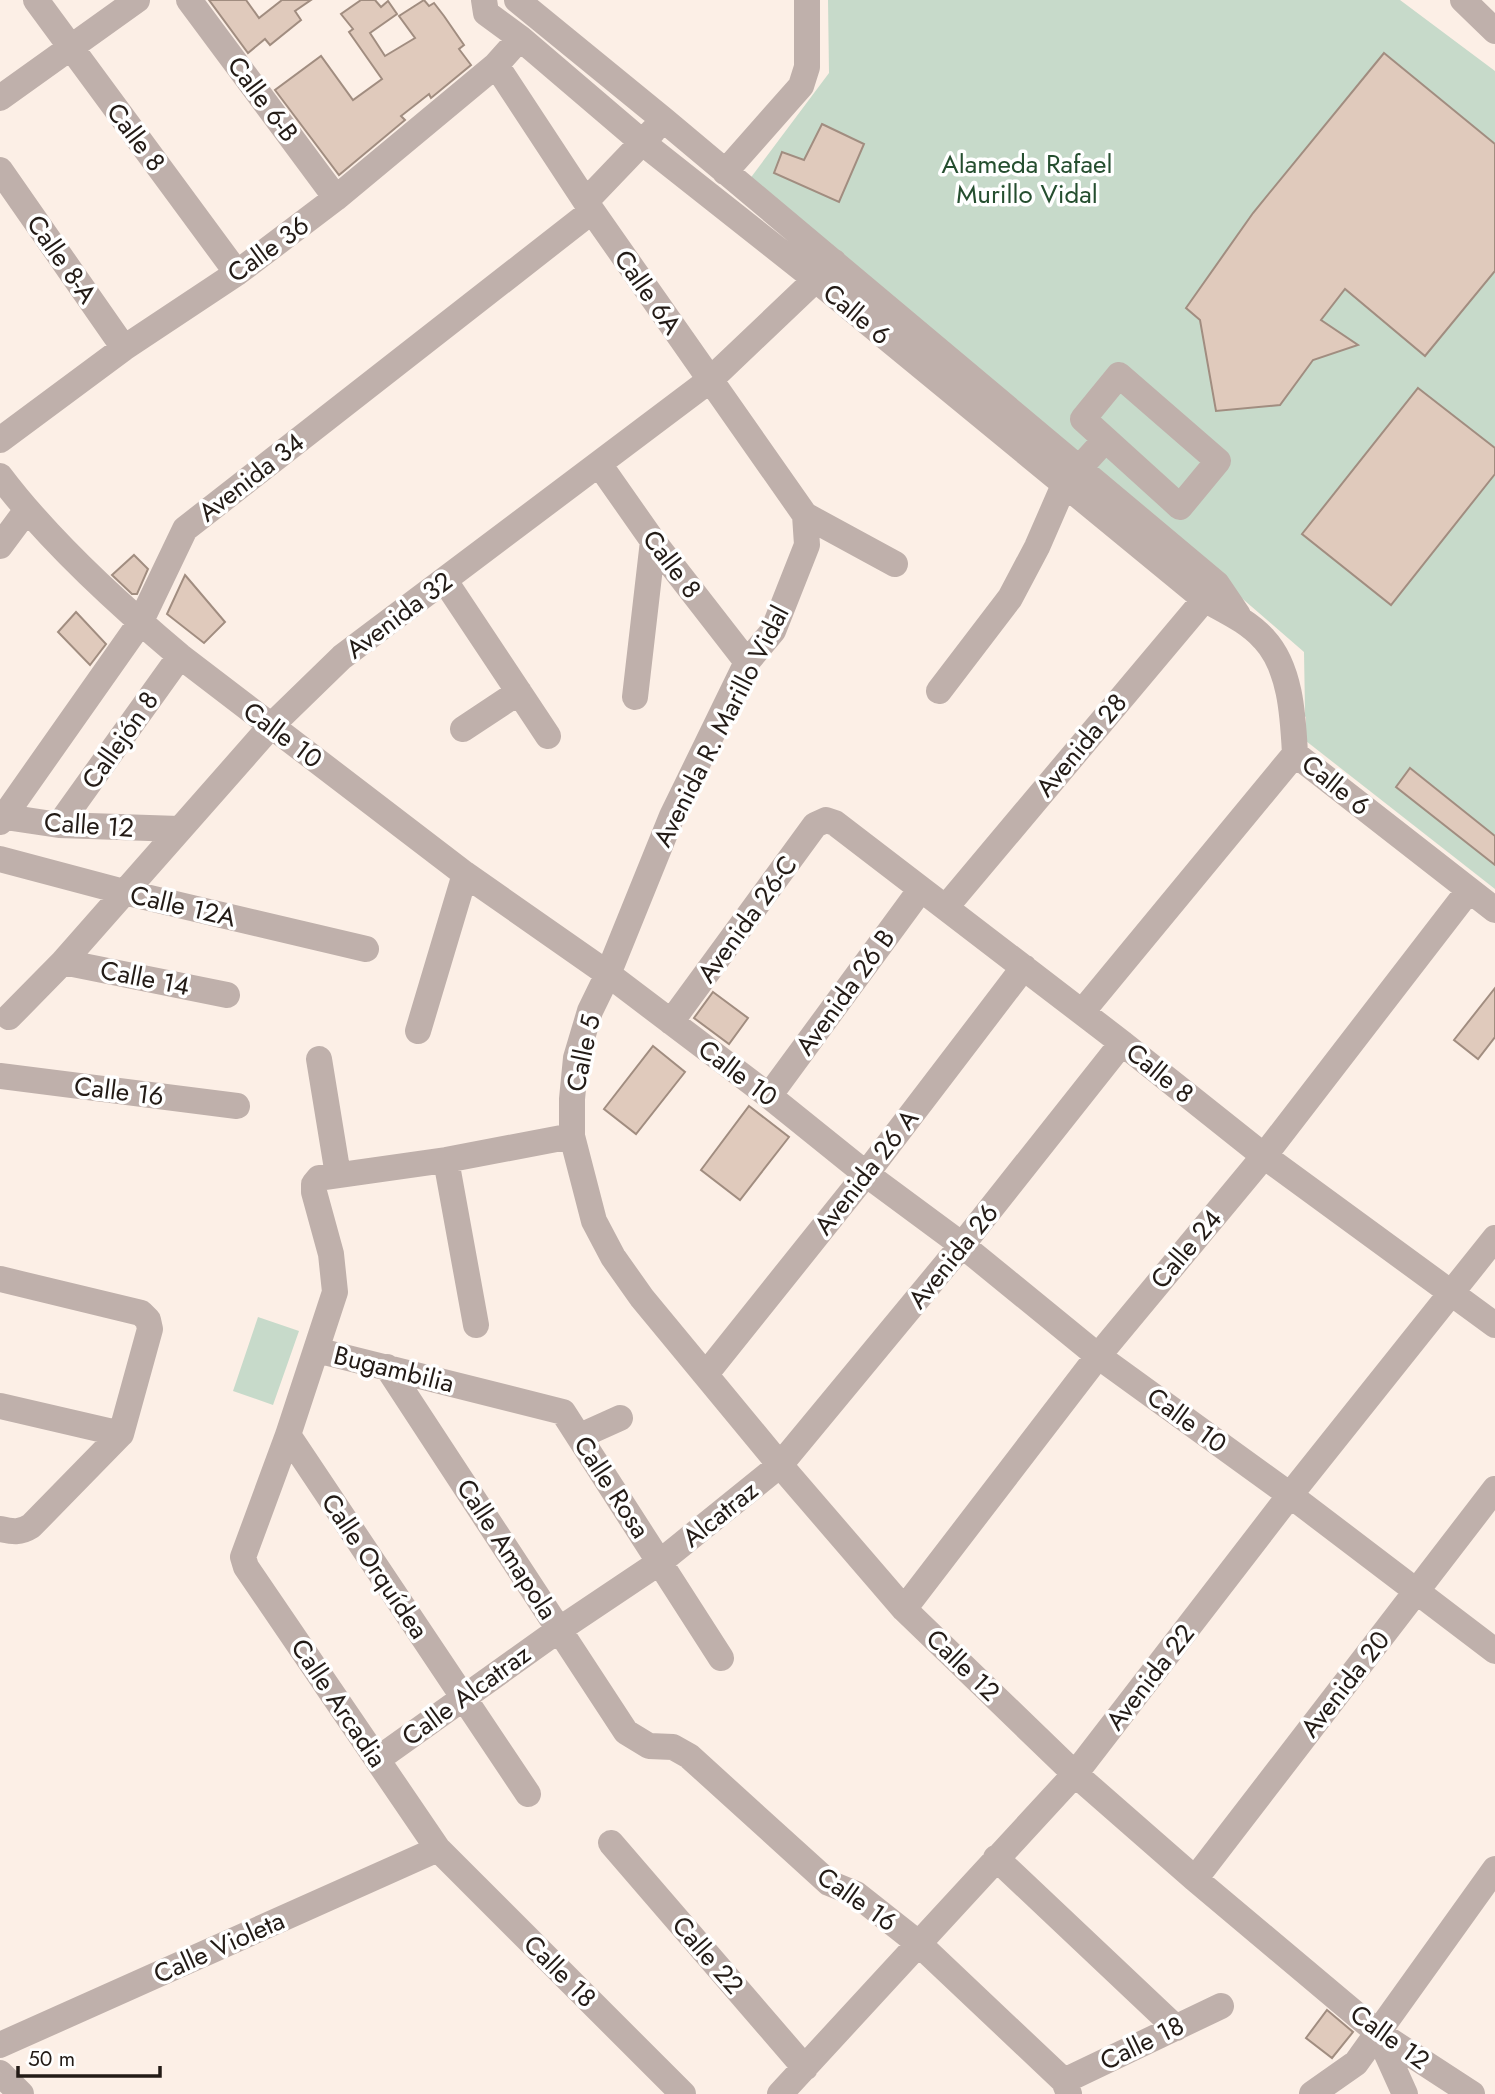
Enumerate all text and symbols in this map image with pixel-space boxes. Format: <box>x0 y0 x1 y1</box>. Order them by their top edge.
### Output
street label: Calle 6-B <box>218 48 308 150</box>
street label: Calle 8 <box>97 95 175 179</box>
park label: Alameda Rafael Murillo Vidal <box>942 145 1112 213</box>
street label: Calle 36 <box>219 206 317 292</box>
street label: Calle 8-A <box>18 207 107 312</box>
street label: Calle 6A <box>605 242 691 343</box>
street label: Calle 6 <box>815 274 899 354</box>
street label: Avenida 34 <box>190 423 312 531</box>
street label: Calle 8 <box>633 522 711 606</box>
street label: Avenida 32 <box>338 562 460 668</box>
street label: Avenida R. Marillo Vidal <box>644 599 798 853</box>
street label: Callejón 8 <box>72 683 168 797</box>
street label: Avenida 28 <box>1026 685 1136 805</box>
street label: Calle 10 <box>235 693 331 777</box>
street label: Calle 6 <box>1294 746 1378 824</box>
street label: Calle 12 <box>43 803 135 847</box>
street label: Avenida 26-C <box>688 848 806 990</box>
street label: Calle 12A <box>127 875 240 937</box>
street label: Avenida 26 B <box>786 921 904 1063</box>
street label: Calle 14 <box>97 951 193 1005</box>
street label: Calle 5 <box>556 1011 610 1095</box>
street label: Calle 10 <box>690 1031 786 1115</box>
street label: Calle 8 <box>1118 1034 1202 1112</box>
street label: Calle 16 <box>72 1067 166 1115</box>
street label: Avenida 26 A <box>805 1100 928 1243</box>
street label: Avenida 26 <box>899 1195 1007 1317</box>
street label: Calle 24 <box>1141 1201 1231 1297</box>
street label: Bugambilia <box>330 1336 458 1402</box>
street label: Calle 10 <box>1139 1378 1235 1462</box>
street label: Calle Rosa <box>565 1428 659 1546</box>
street label: Calle Amapola <box>447 1471 567 1627</box>
street label: Alcatraz <box>674 1472 766 1556</box>
street label: Calle Orquídea <box>312 1486 438 1646</box>
street label: Avenida 22 <box>1096 1616 1204 1738</box>
street label: Calle 12 <box>917 1620 1009 1710</box>
street label: Avenida 20 <box>1291 1623 1399 1745</box>
street label: Calle Arcadia <box>282 1631 396 1775</box>
street label: Calle Alcatraz <box>394 1635 538 1755</box>
street label: Calle 16 <box>809 1858 905 1940</box>
street label: Calle Violeta <box>147 1901 291 1993</box>
street label: Calle 22 <box>663 1907 753 2003</box>
street label: Calle 18 <box>515 1926 605 2016</box>
street label: Calle 12 <box>1342 1995 1438 2079</box>
street label: Calle 18 <box>1094 2006 1190 2080</box>
scale bar <box>18 2035 159 2078</box>
text: 50 m <box>28 2044 75 2074</box>

